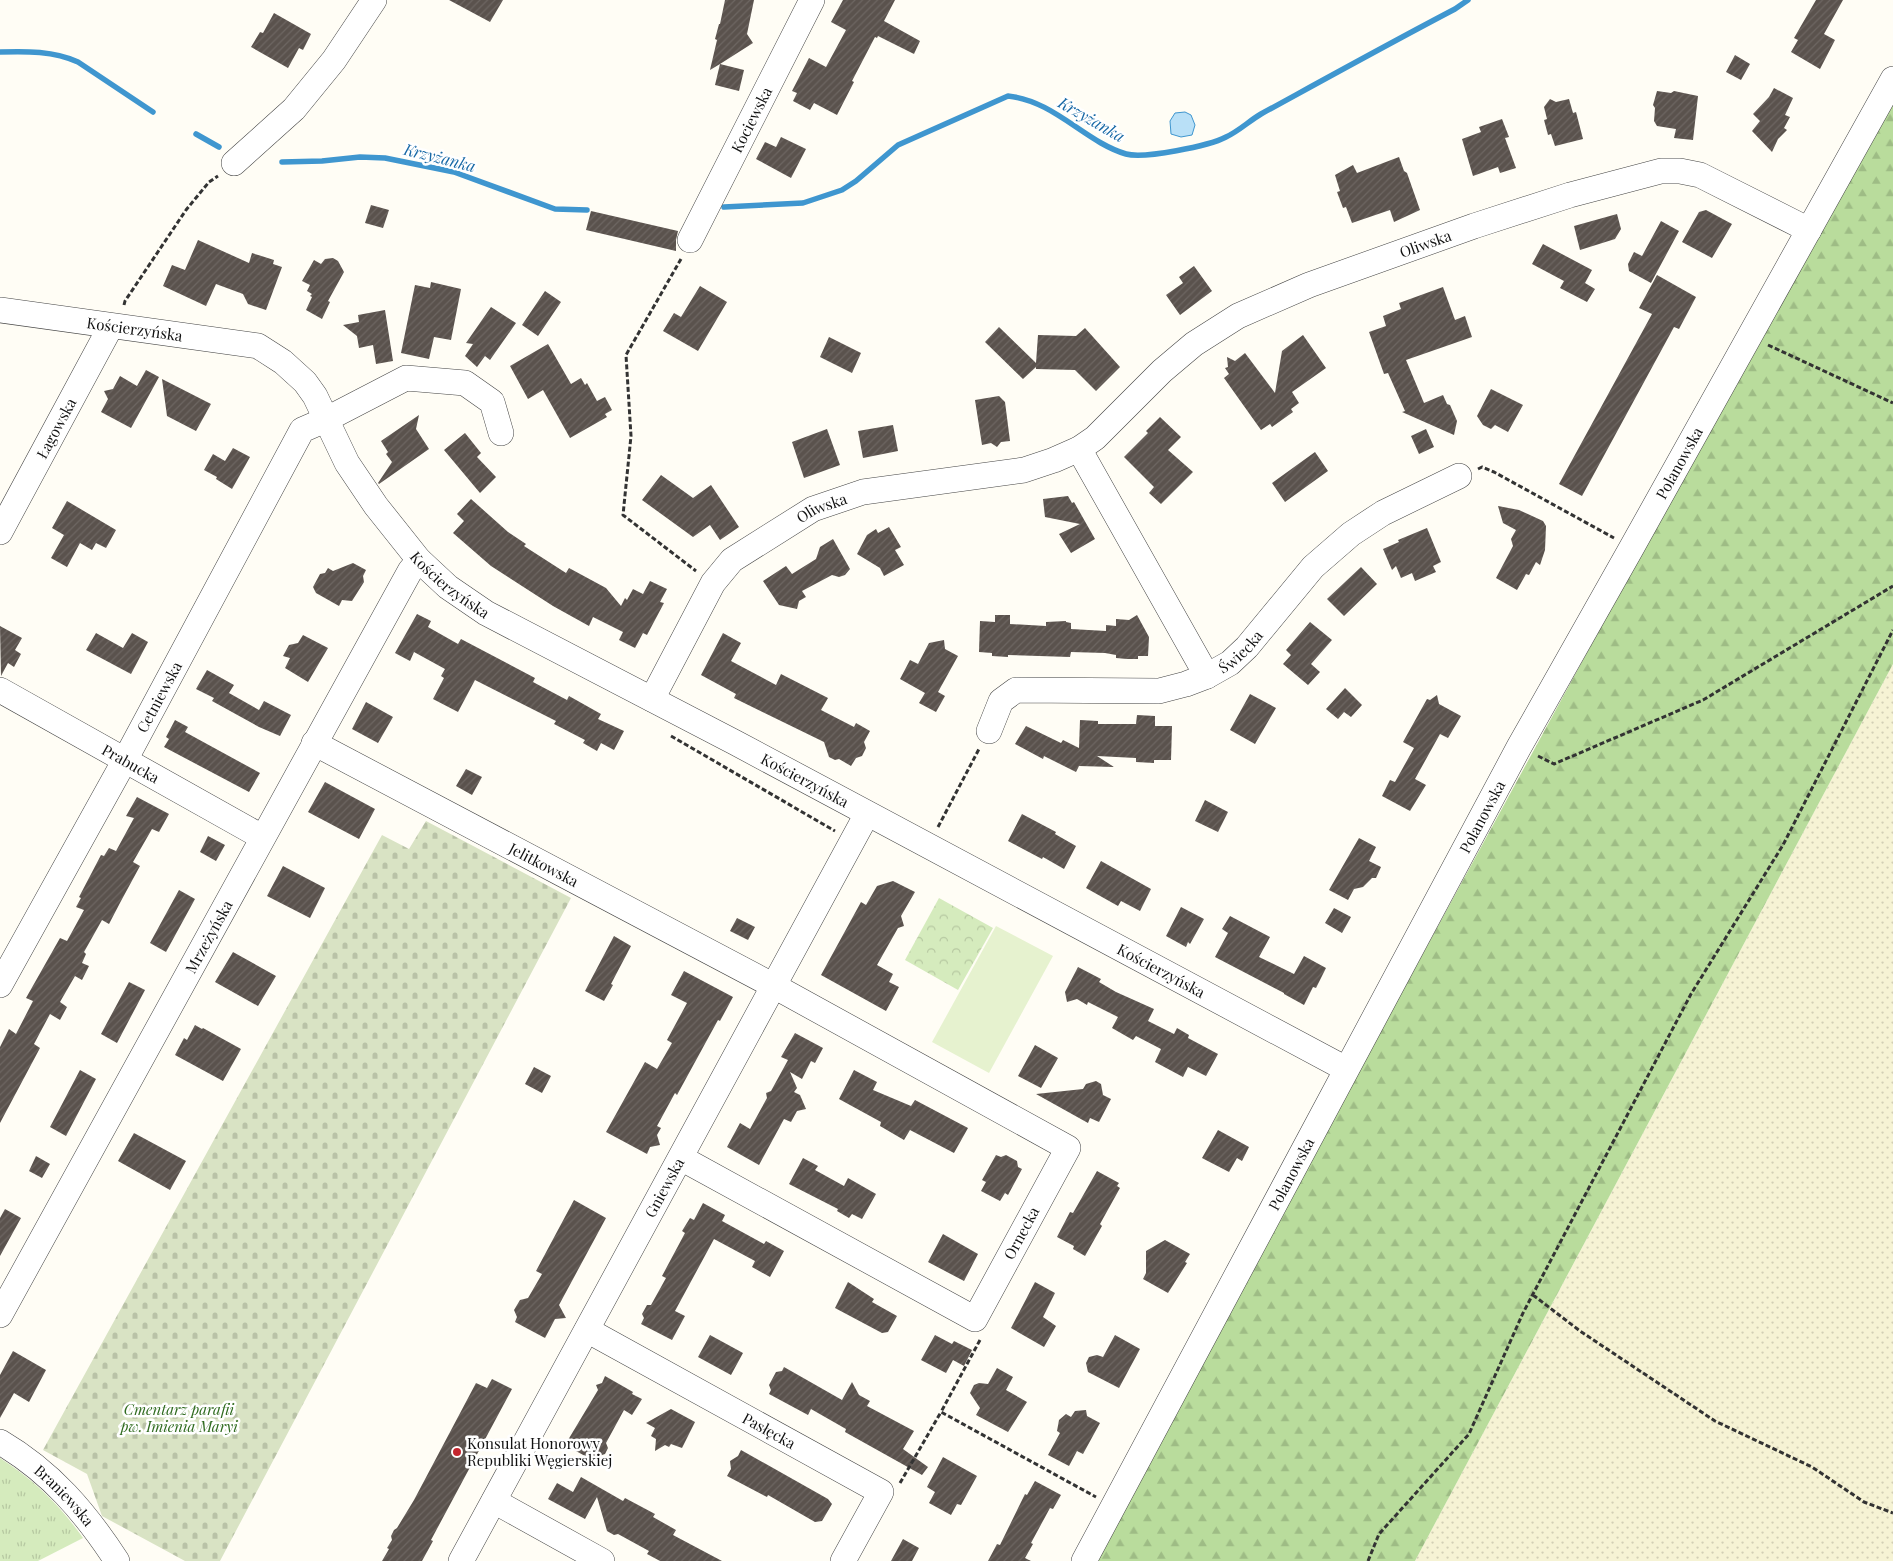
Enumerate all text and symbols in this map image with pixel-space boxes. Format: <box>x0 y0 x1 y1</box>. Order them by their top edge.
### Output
street label: Kociewska <box>726 83 776 156</box>
water label: Krzyżanka <box>1054 91 1129 146</box>
water label: Krzyżanka <box>401 138 478 176</box>
street label: Oliwska <box>1397 225 1454 262</box>
street label: Kościerzyńska <box>85 312 184 345</box>
street label: Łagowska <box>32 394 81 462</box>
street label: Polanowska <box>1651 423 1707 502</box>
street label: Oliwska <box>792 488 850 527</box>
street label: Kościerzyńska <box>406 547 494 623</box>
street label: Świecka <box>1215 625 1267 678</box>
street label: Cetniewska <box>132 657 186 736</box>
street label: Prabucka <box>98 739 164 788</box>
street label: Kościerzyńska <box>758 748 853 812</box>
street label: Polanowska <box>1454 776 1510 856</box>
street label: Jelitkowska <box>505 837 583 891</box>
street label: Mrzeżyńska <box>180 896 237 977</box>
street label: Kościerzyńska <box>1114 939 1209 1002</box>
street label: Polanowska <box>1263 1134 1319 1214</box>
street label: Gniewska <box>640 1154 689 1221</box>
street label: Ornecka <box>999 1203 1044 1263</box>
park label: Cmentarz parafii pw. Imienia Maryi <box>118 1399 238 1436</box>
street label: Pasłęcka <box>739 1408 800 1453</box>
place label: Konsulat Honorowy Republiki Węgierskiej <box>467 1433 612 1470</box>
marker: Konsulat Honorowy Republiki Węgierskiej <box>451 1446 463 1458</box>
street label: Braniewska <box>30 1460 99 1530</box>

